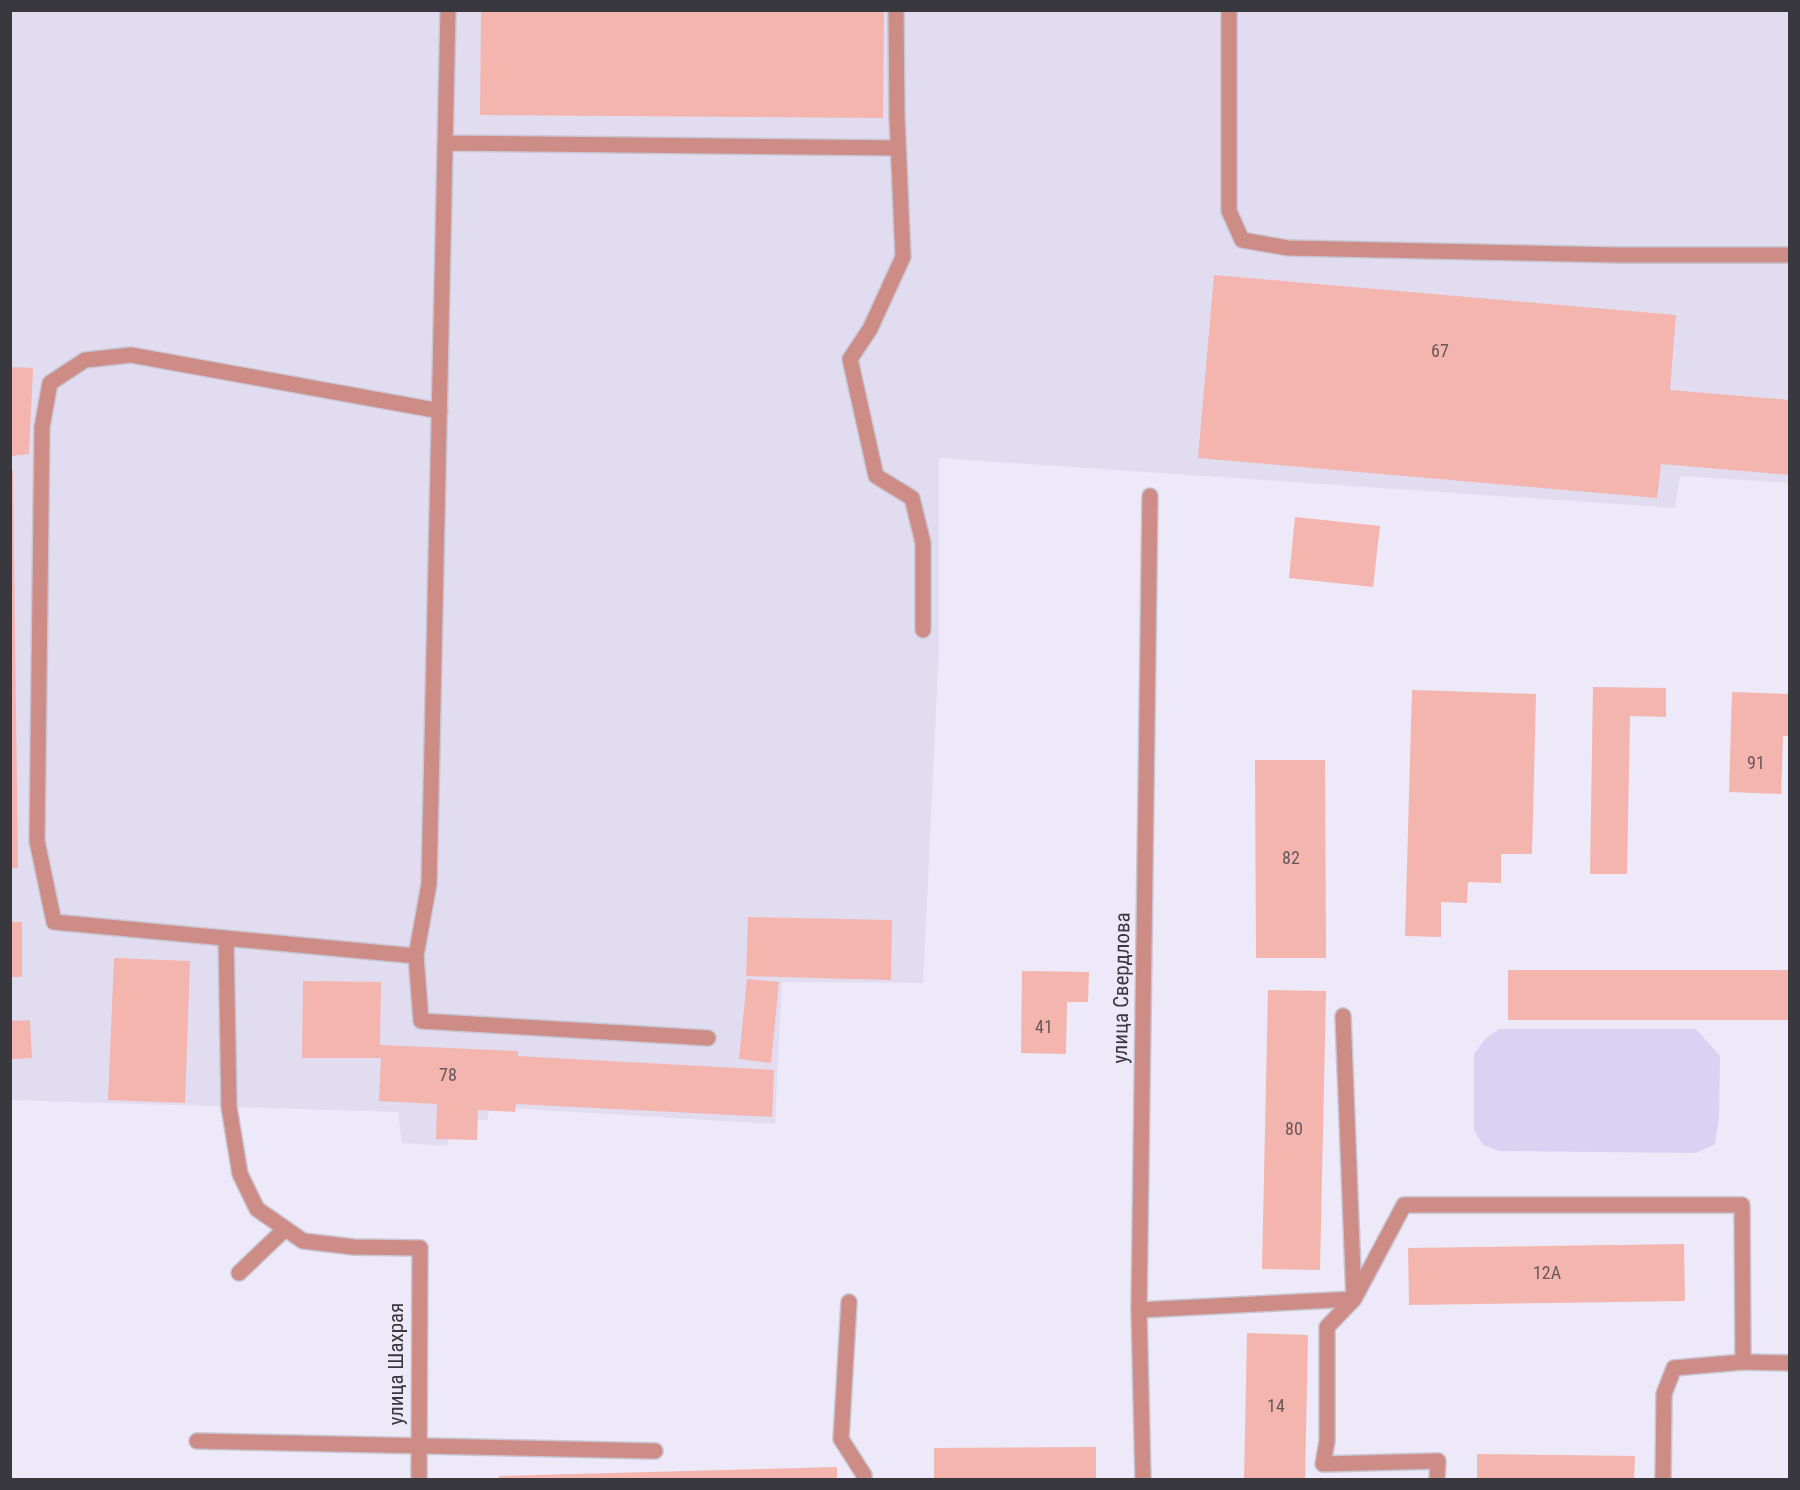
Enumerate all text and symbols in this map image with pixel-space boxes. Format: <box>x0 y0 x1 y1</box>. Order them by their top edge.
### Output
house number: 67 <box>1431 341 1449 363</box>
house number: 91 <box>1747 753 1765 775</box>
house number: 82 <box>1282 848 1300 870</box>
street label: улица Свердлова <box>1109 912 1137 1064</box>
house number: 41 <box>1035 1017 1053 1039</box>
house number: 78 <box>439 1065 457 1087</box>
house number: 80 <box>1285 1119 1303 1141</box>
house number: 12А <box>1533 1263 1561 1285</box>
street label: улица Шахрая <box>385 1303 411 1425</box>
house number: 14 <box>1267 1396 1285 1418</box>

